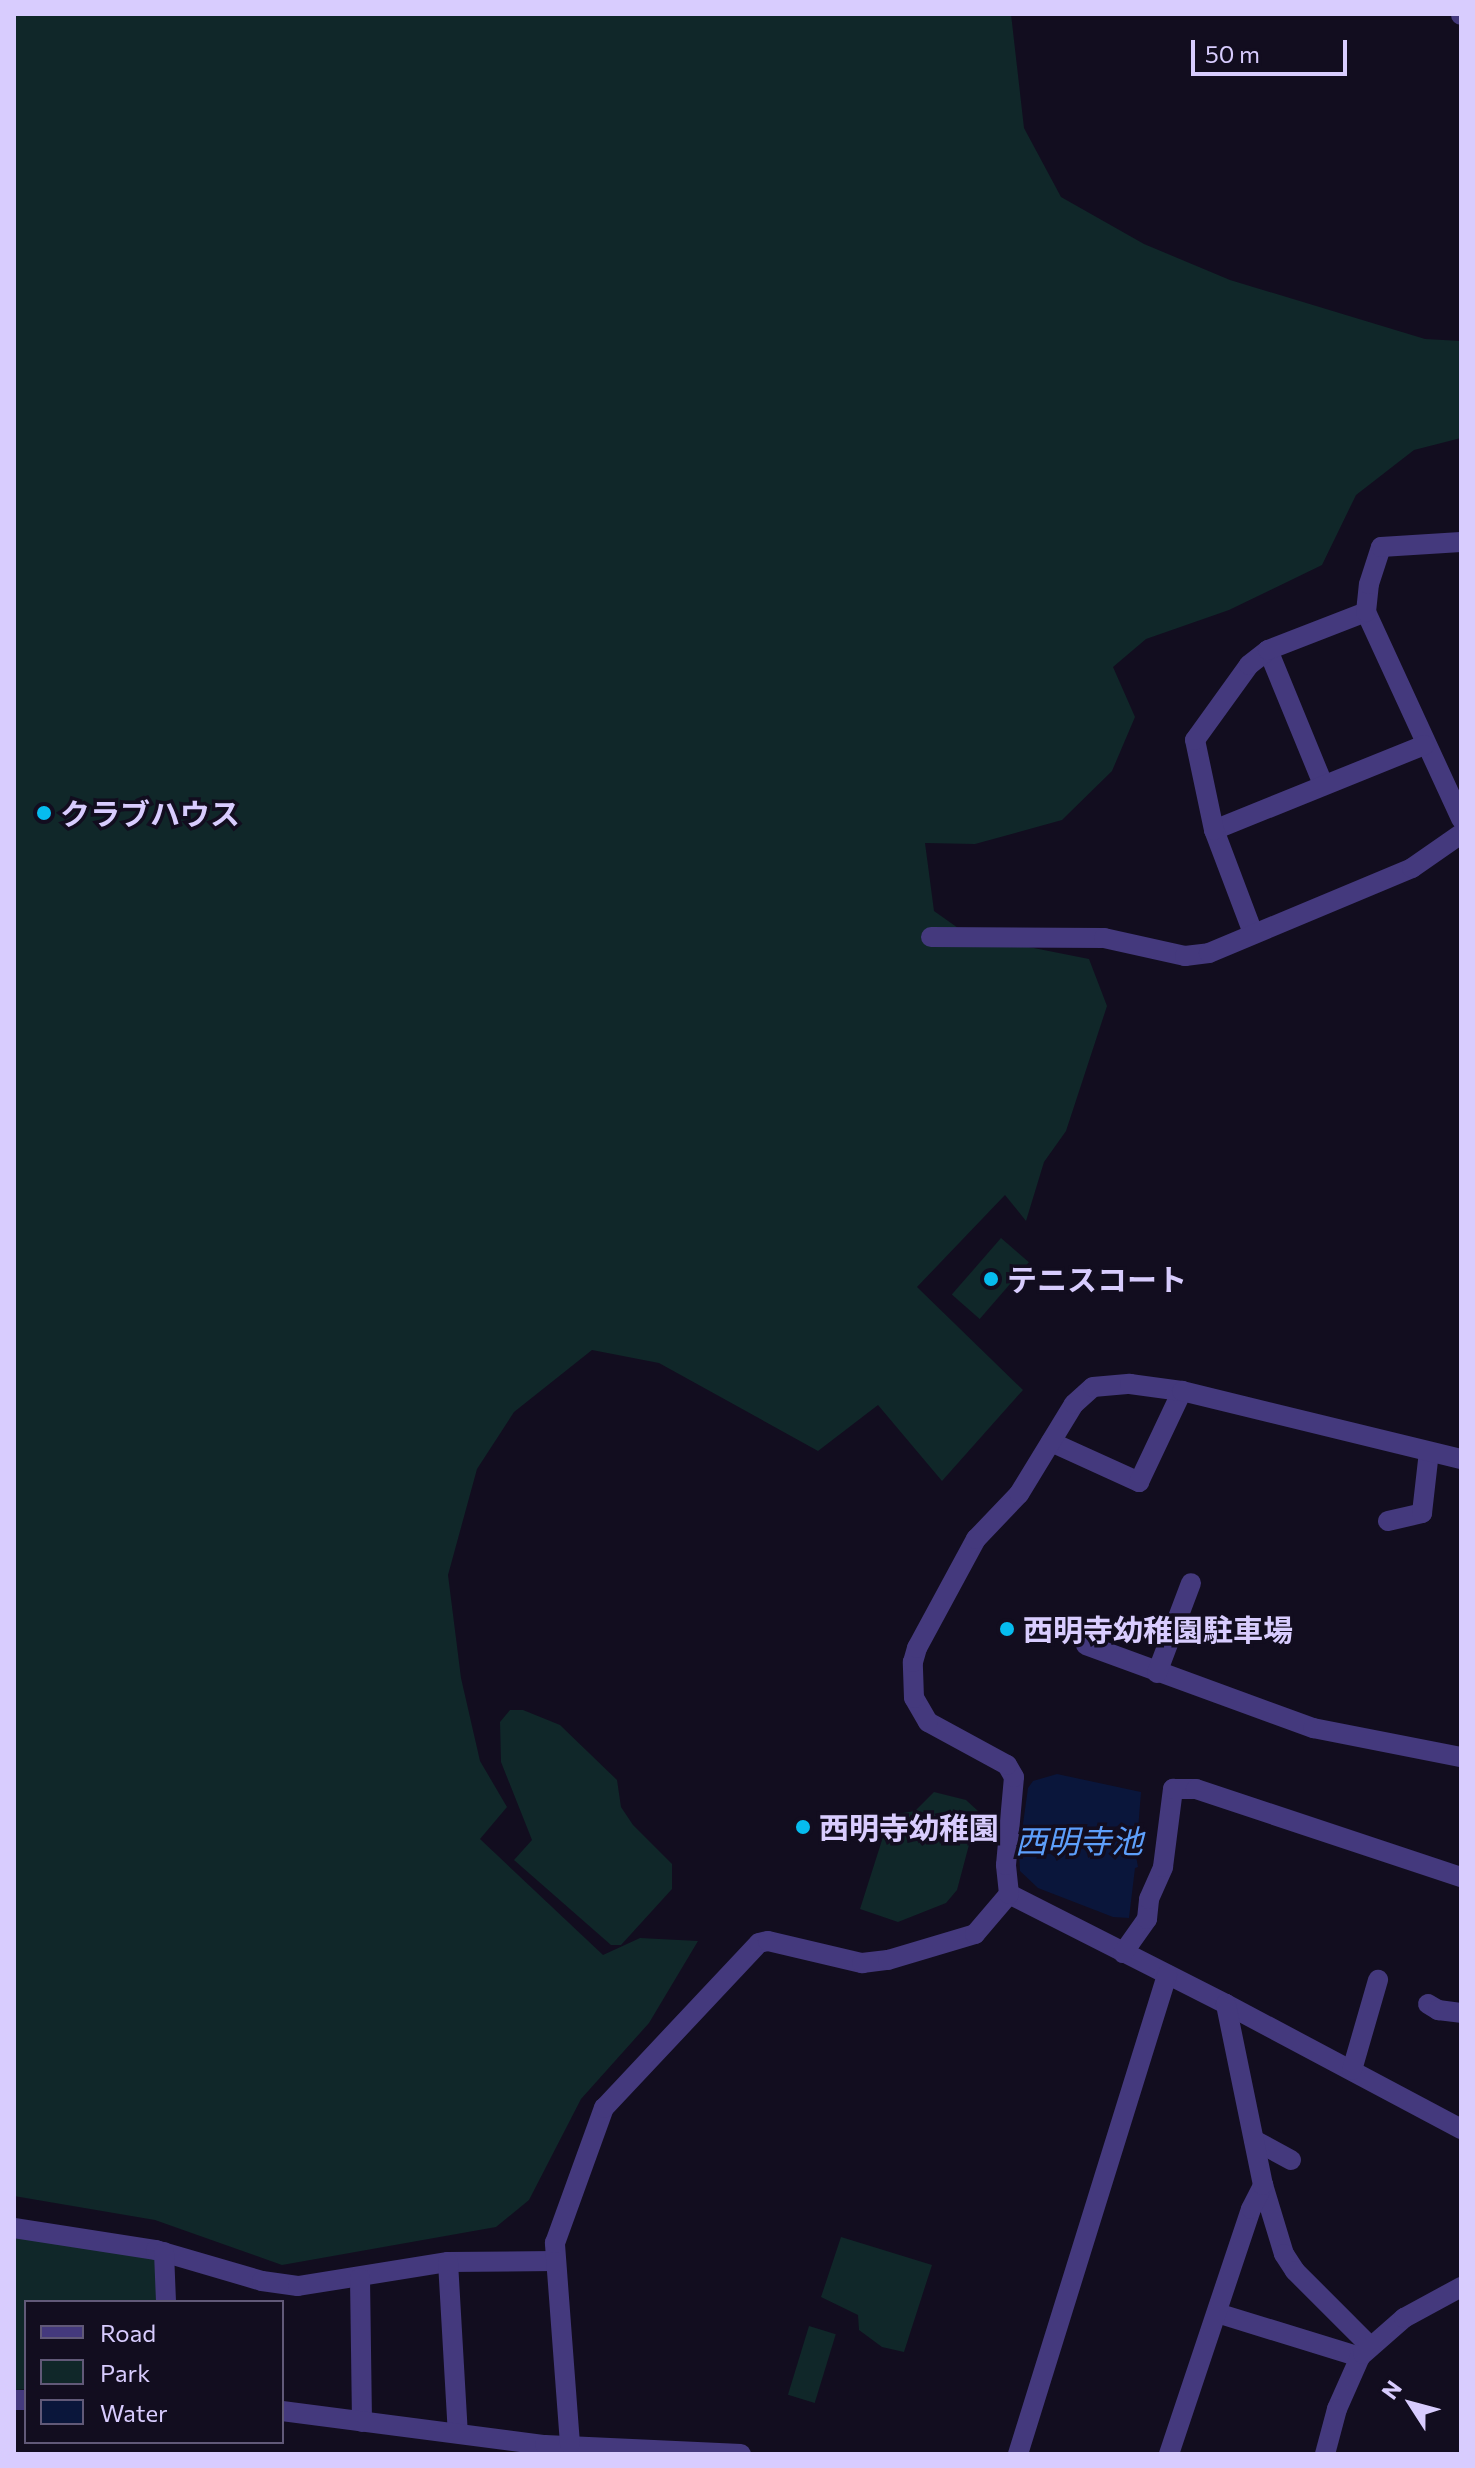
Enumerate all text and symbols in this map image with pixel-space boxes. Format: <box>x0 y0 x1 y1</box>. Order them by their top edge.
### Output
scale bar <box>1195 24 1351 74</box>
text: 50 m <box>1205 39 1260 68</box>
place label: クラブハウス <box>60 795 240 831</box>
marker: クラブハウス <box>35 804 53 822</box>
place label: テニスコート <box>1007 1261 1187 1297</box>
marker: テニスコート <box>982 1270 1000 1288</box>
place label: 西明寺幼稚園駐車場 <box>1023 1611 1293 1647</box>
marker: 西明寺幼稚園駐車場 <box>998 1620 1016 1638</box>
place label: 西明寺幼稚園 <box>819 1809 999 1845</box>
marker: 西明寺幼稚園 <box>794 1818 812 1836</box>
water label: 西明寺池 <box>1015 1821 1143 1859</box>
legend <box>24 2300 284 2444</box>
text: Road <box>100 2318 156 2347</box>
text: Park <box>100 2358 150 2387</box>
north arrow <box>1371 2364 1451 2444</box>
text: N <box>1375 2375 1407 2404</box>
text: Water <box>100 2398 168 2427</box>

